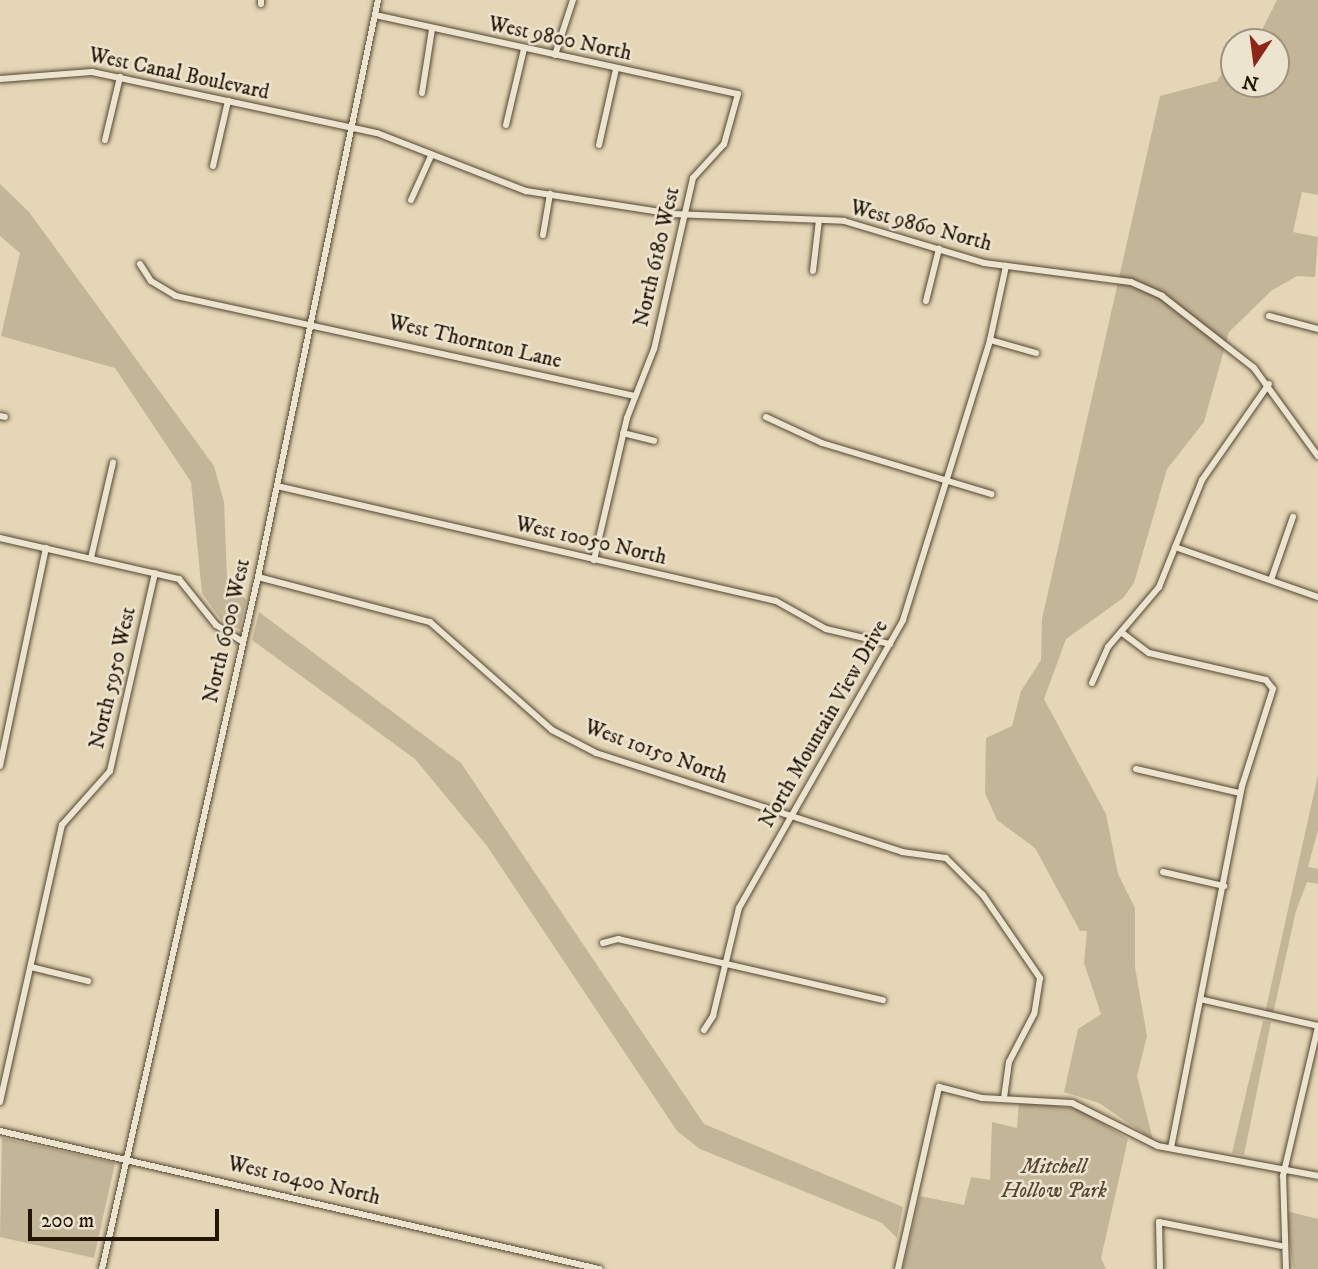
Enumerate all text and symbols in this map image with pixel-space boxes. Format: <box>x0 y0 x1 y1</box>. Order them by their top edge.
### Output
street label: West 9800 North <box>486 12 634 66</box>
north arrow <box>1220 28 1290 98</box>
street label: West Canal Boulevard <box>87 43 271 105</box>
text: N <box>1240 69 1261 95</box>
street label: North 6180 West <box>629 185 685 329</box>
street label: West 9860 North <box>848 195 994 257</box>
street label: West Thornton Lane <box>386 310 564 374</box>
street label: West 10050 North <box>513 511 669 571</box>
street label: North 6000 West <box>198 557 256 705</box>
street label: North 5950 West <box>84 605 142 751</box>
street label: North Mountain View Drive <box>754 616 894 832</box>
street label: West 10150 North <box>581 714 731 790</box>
street label: West 10400 North <box>225 1151 383 1211</box>
park label: Mitchell Hollow Park <box>1001 1154 1107 1204</box>
scale bar <box>32 1196 222 1240</box>
text: 200 m <box>41 1208 94 1234</box>

